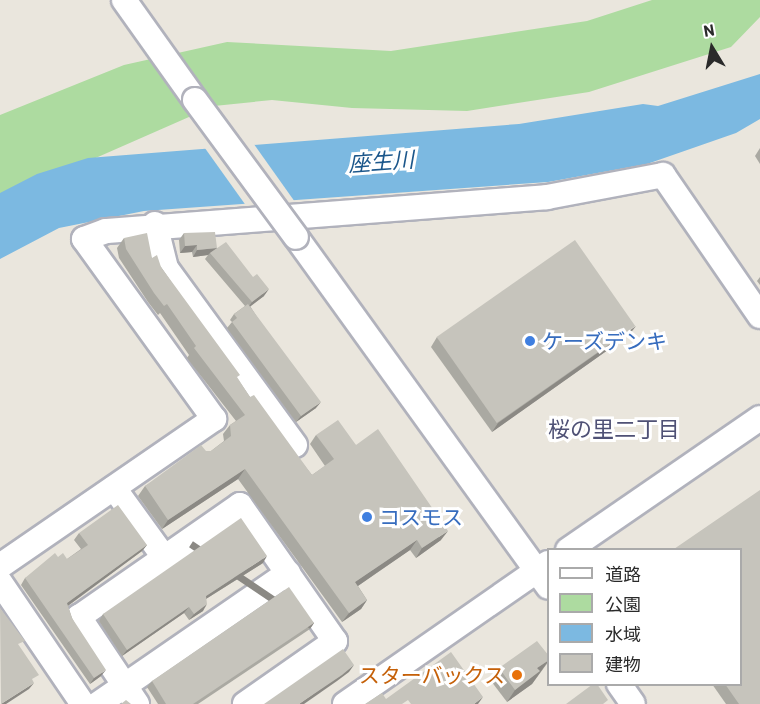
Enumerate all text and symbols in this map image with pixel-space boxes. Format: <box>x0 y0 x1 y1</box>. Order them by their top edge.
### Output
north arrow <box>682 18 742 78</box>
text: N <box>702 20 716 40</box>
water label: 座生川 <box>347 146 415 176</box>
place label: ケーズデンキ <box>542 328 668 354</box>
marker: ケーズデンキ <box>523 334 537 348</box>
district label: 桜の里二丁目 <box>548 416 680 442</box>
place label: コスモス <box>379 504 463 530</box>
marker: コスモス <box>360 510 374 524</box>
legend <box>547 548 742 686</box>
text: 道路 <box>605 563 641 585</box>
text: 公園 <box>605 593 641 615</box>
text: 水域 <box>605 623 641 645</box>
text: 建物 <box>605 653 641 675</box>
place label: スターバックス <box>358 662 505 688</box>
marker: スターバックス <box>510 668 524 682</box>

